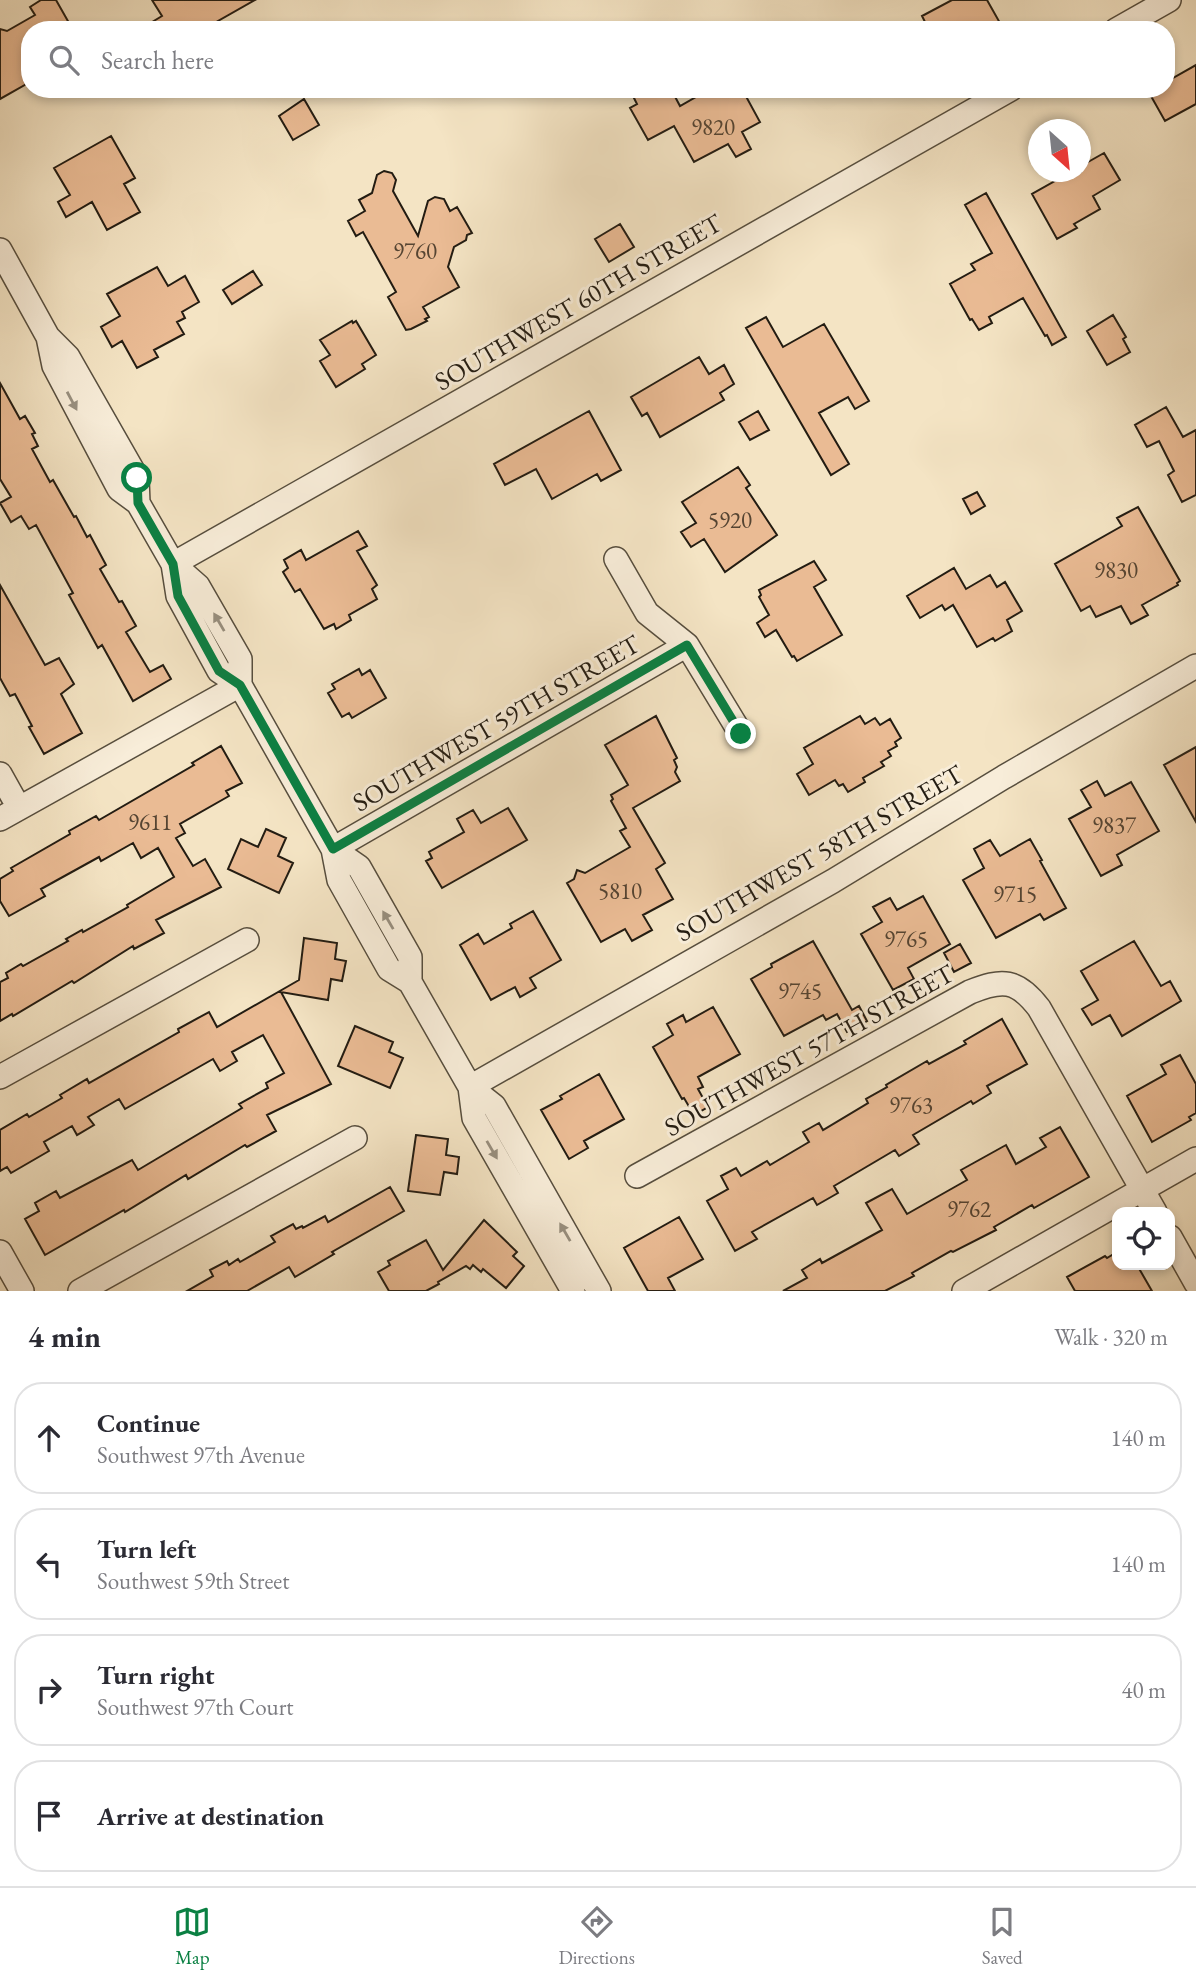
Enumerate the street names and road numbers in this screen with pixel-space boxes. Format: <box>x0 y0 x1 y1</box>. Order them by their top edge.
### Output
street label: SOUTHWEST 60TH STREET <box>428 205 728 398</box>
street label: SOUTHWEST 59TH STREET <box>346 626 646 819</box>
street label: SOUTHWEST 58TH STREET <box>669 756 969 949</box>
street label: SOUTHWEST 57TH STREET <box>658 956 960 1144</box>

